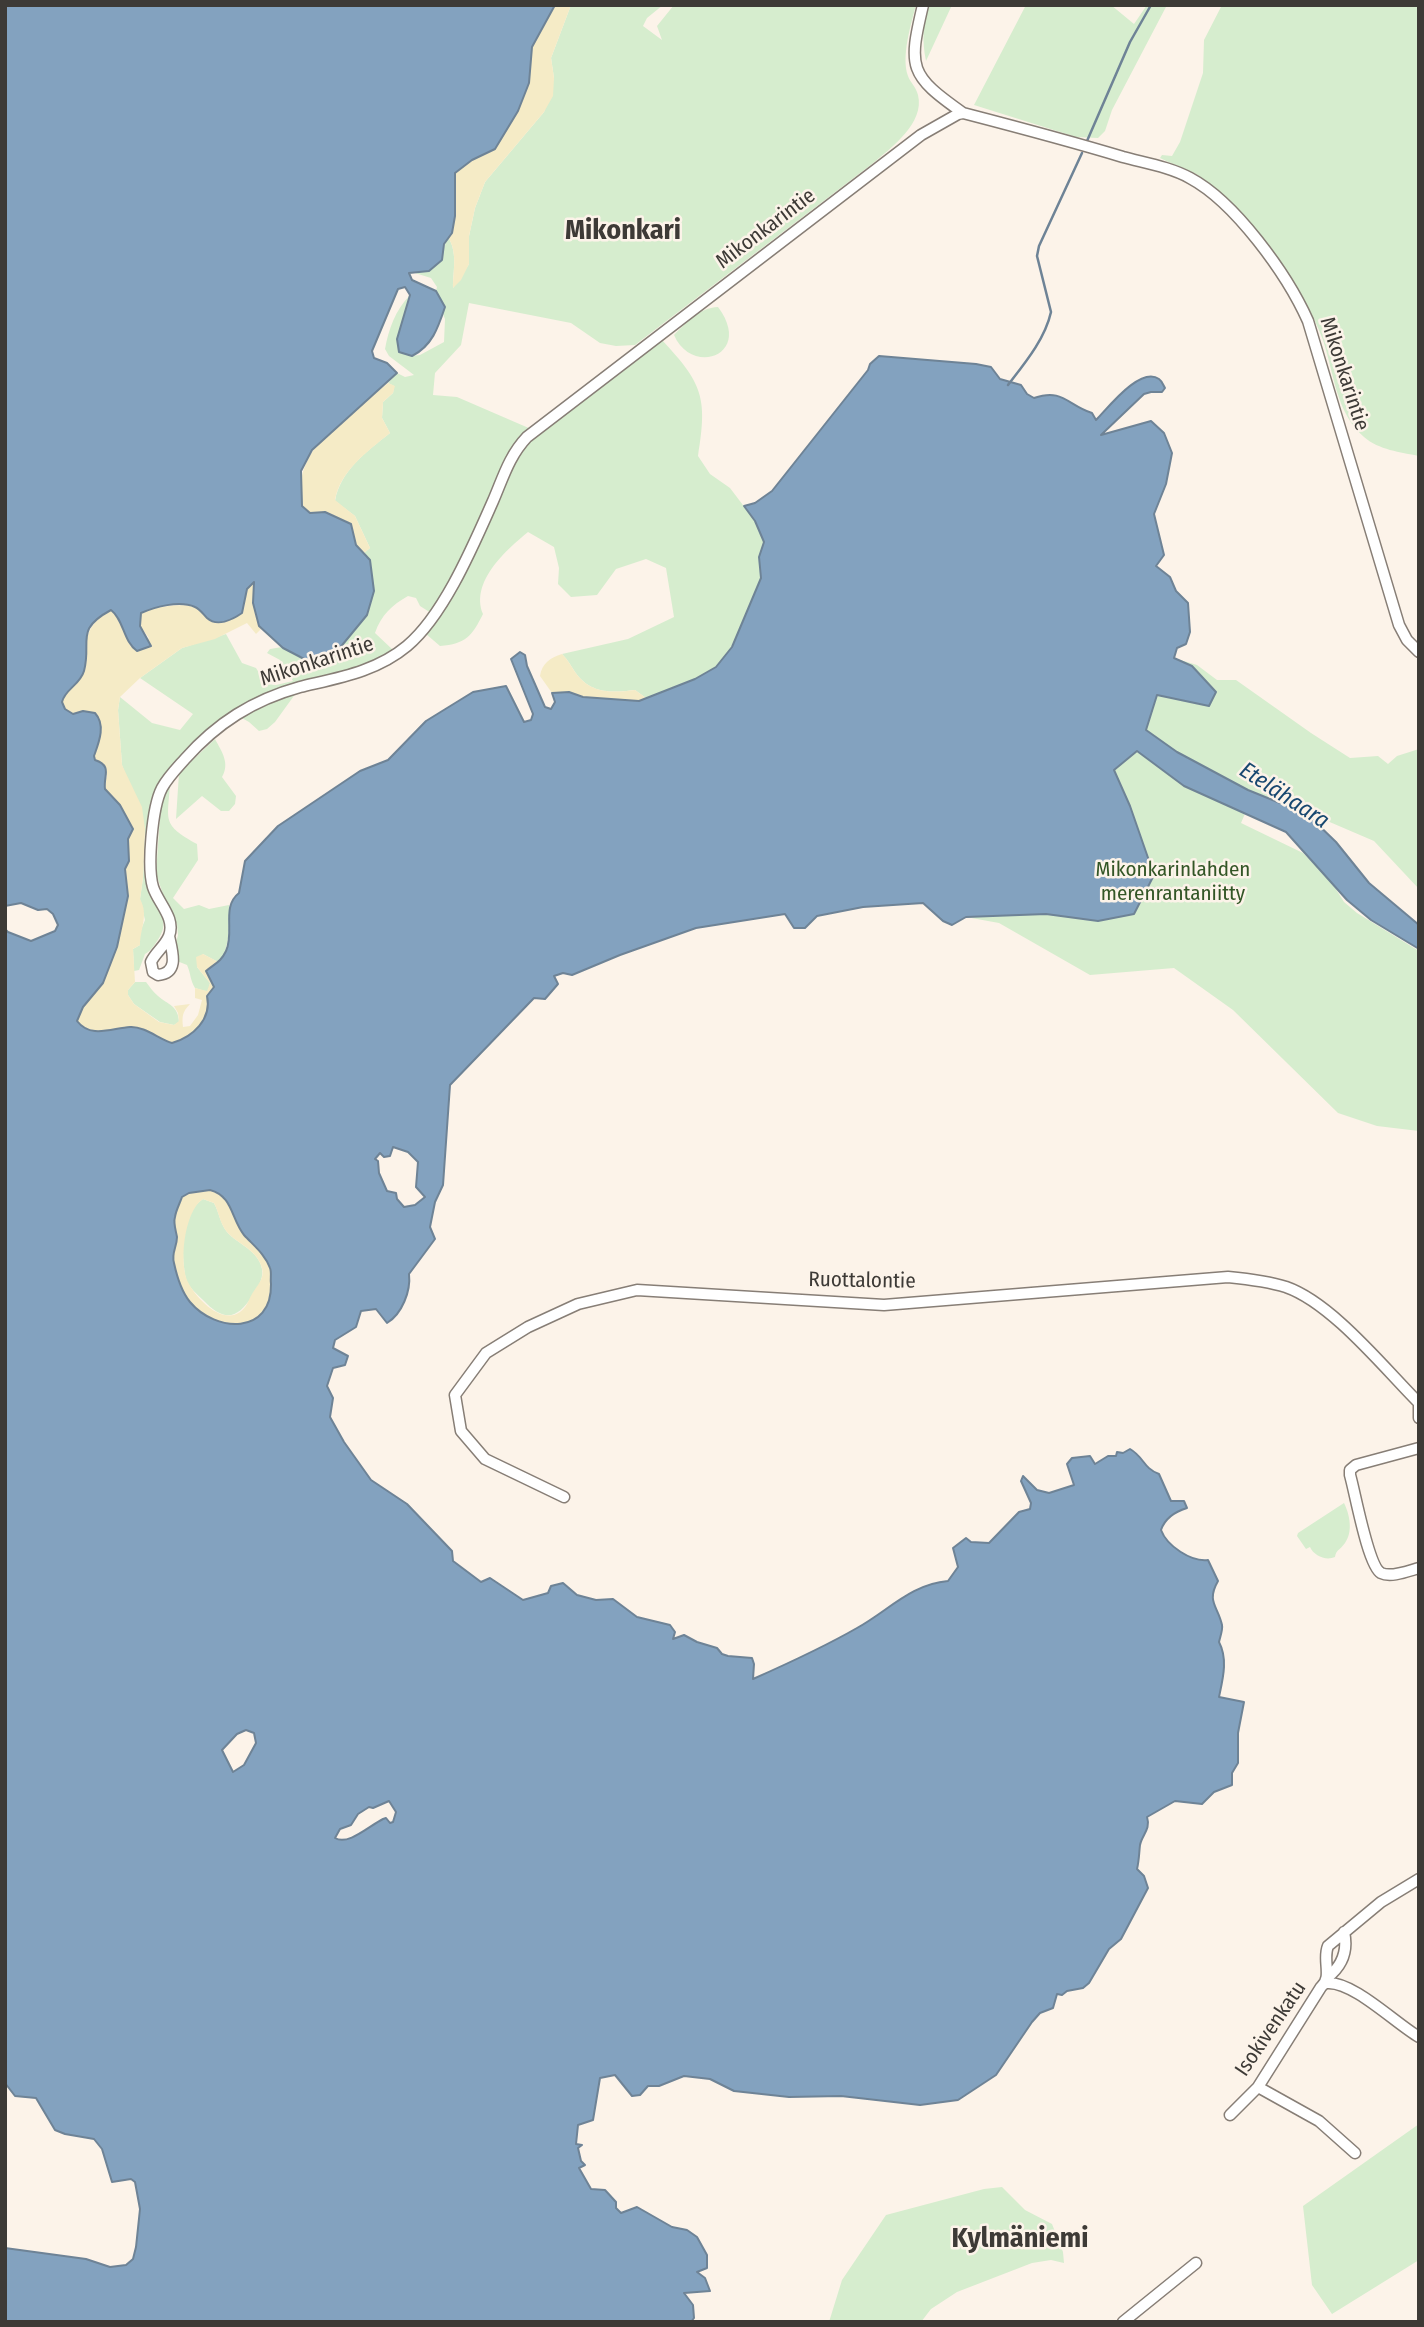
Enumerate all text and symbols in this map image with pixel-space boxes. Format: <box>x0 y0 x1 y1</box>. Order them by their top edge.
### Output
street label: Mikonkarintie <box>711 183 821 275</box>
district label: Mikonkari <box>565 214 681 248</box>
street label: Mikonkarintie <box>1314 314 1374 434</box>
street label: Mikonkarintie <box>257 632 377 692</box>
water label: Etelähaara <box>1234 757 1334 835</box>
park label: Mikonkarinlahden merenrantaniitty <box>1096 857 1250 907</box>
street label: Ruottalontie <box>808 1267 916 1295</box>
street label: Isokivenkatu <box>1230 1977 1312 2081</box>
district label: Kylmäniemi <box>952 2222 1088 2256</box>

